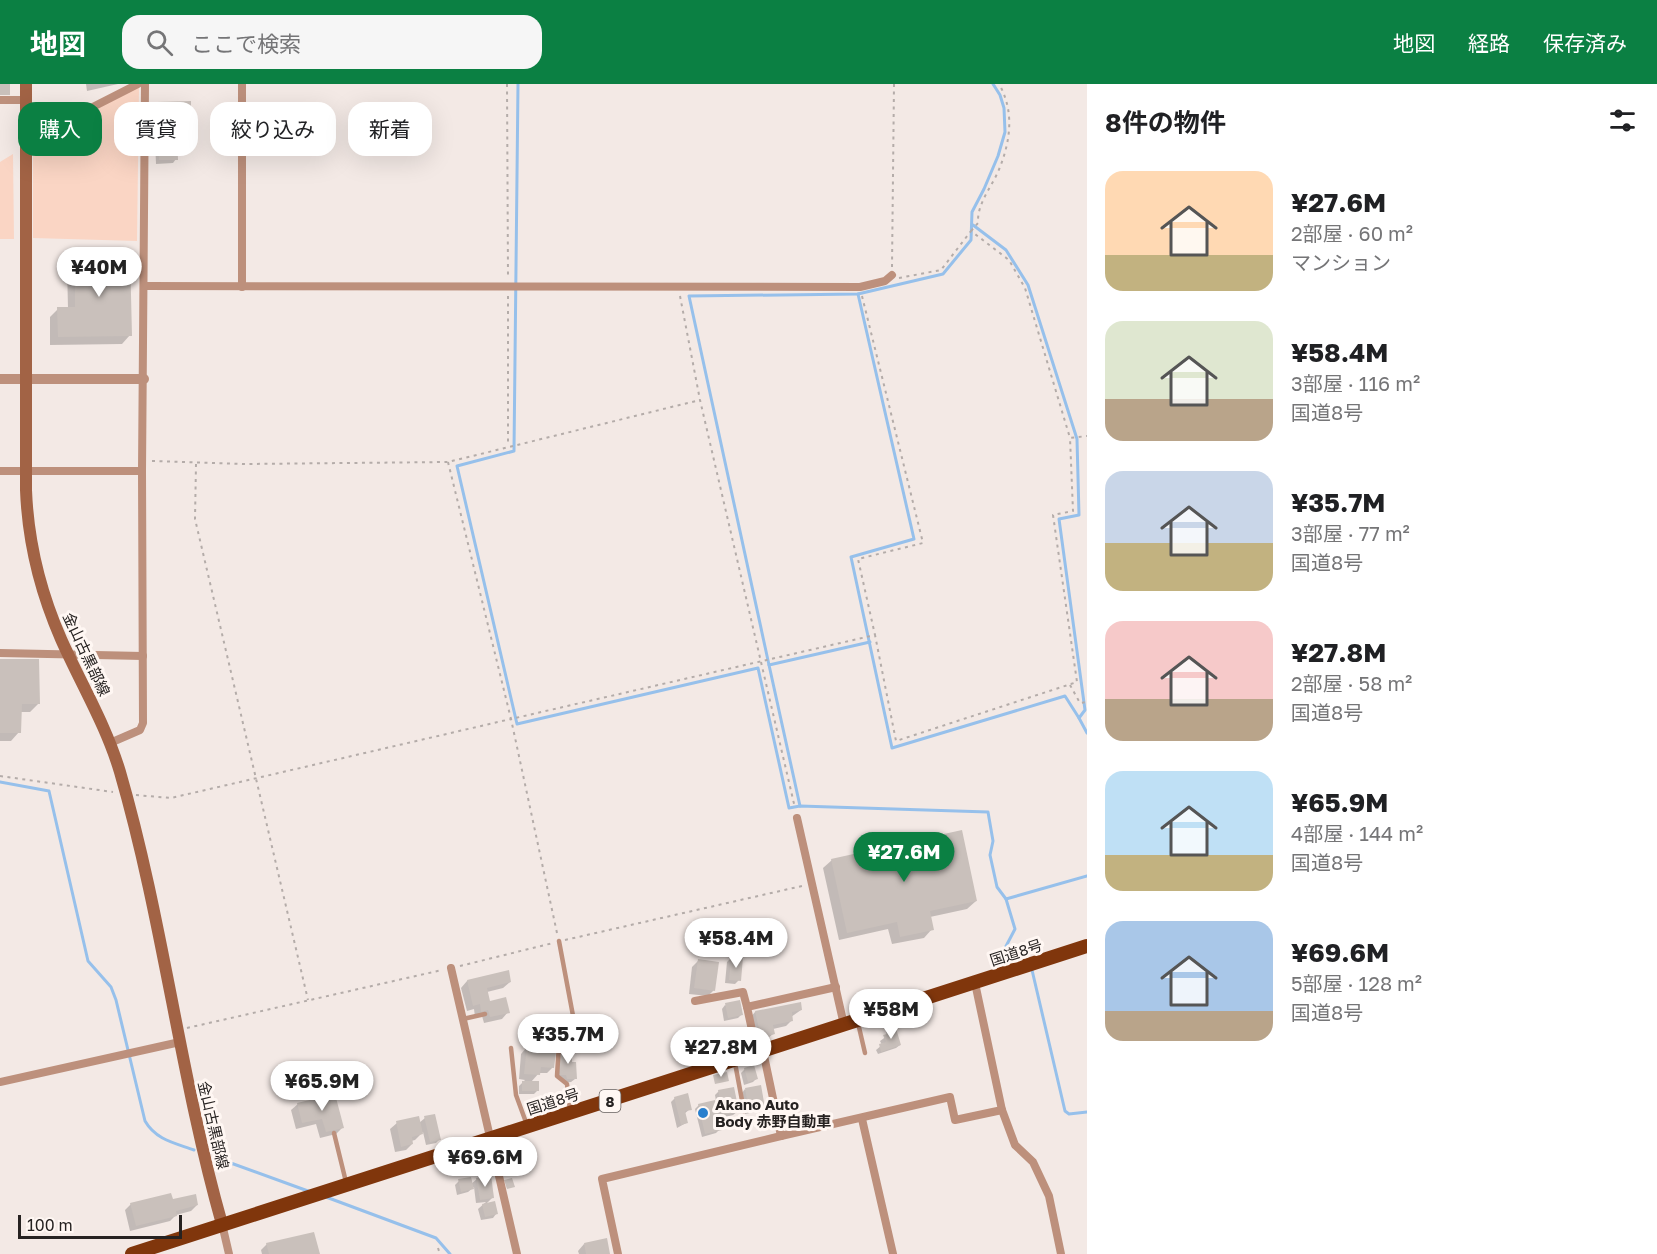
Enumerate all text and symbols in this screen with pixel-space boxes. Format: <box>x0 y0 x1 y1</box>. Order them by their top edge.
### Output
search box <box>122 15 542 69</box>
icon: search <box>143 26 176 59</box>
text: 地図 <box>30 27 86 60</box>
text: ここで検索 <box>191 30 301 57</box>
text: 地図 <box>1393 30 1435 56</box>
text: 経路 <box>1468 30 1510 56</box>
text: 保存済み <box>1543 30 1627 56</box>
chip: 購入 <box>18 102 102 156</box>
chip: 賃貸 <box>114 102 198 156</box>
chip: 絞り込み <box>210 102 336 156</box>
chip: 新着 <box>348 102 432 156</box>
icon: filters <box>1606 104 1639 137</box>
text: 8件の物件 <box>1105 107 1226 138</box>
text: ¥27.6M <box>1291 187 1386 218</box>
icon: home <box>1153 195 1225 267</box>
text: 2部屋 · 60 m² <box>1291 221 1413 245</box>
pin: ¥40M <box>63 247 135 298</box>
text: マンション <box>1291 250 1391 274</box>
text: ¥40M <box>71 254 127 278</box>
text: ¥58.4M <box>1291 337 1388 368</box>
icon: home <box>1153 345 1225 417</box>
text: 3部屋 · 116 m² <box>1291 371 1420 395</box>
text: 国道8号 <box>1291 400 1363 424</box>
text: ¥35.7M <box>1291 487 1386 518</box>
icon: home <box>1153 495 1225 567</box>
text: 3部屋 · 77 m² <box>1291 521 1410 545</box>
text: 国道8号 <box>1291 550 1363 574</box>
street label: 金山古黒部線 <box>60 609 114 699</box>
text: ¥27.8M <box>1291 637 1386 668</box>
icon: home <box>1153 645 1225 717</box>
text: 2部屋 · 58 m² <box>1291 671 1412 695</box>
text: 国道8号 <box>1291 700 1363 724</box>
text: ¥65.9M <box>1291 787 1389 818</box>
icon: home <box>1153 795 1225 867</box>
text: 4部屋 · 144 m² <box>1291 821 1423 845</box>
pin: ¥27.6M <box>855 832 953 883</box>
text: ¥27.6M <box>867 839 941 863</box>
text: 国道8号 <box>1291 850 1363 874</box>
pin: ¥58.4M <box>687 918 785 969</box>
text: ¥58.4M <box>699 925 773 949</box>
street label: 国道8号 <box>987 935 1045 969</box>
text: ¥69.6M <box>1291 937 1389 968</box>
icon: home <box>1153 945 1225 1017</box>
text: 5部屋 · 128 m² <box>1291 971 1422 995</box>
pin: ¥58M <box>855 989 927 1040</box>
text: ¥58M <box>863 996 919 1020</box>
text: 国道8号 <box>1291 1000 1363 1024</box>
pin: ¥35.7M <box>519 1014 617 1065</box>
text: ¥35.7M <box>532 1021 604 1045</box>
pin: ¥27.8M <box>672 1027 770 1078</box>
text: ¥27.8M <box>684 1034 758 1058</box>
pin: ¥65.9M <box>273 1061 371 1112</box>
text: ¥65.9M <box>285 1068 360 1092</box>
street label: 金山古黒部線 <box>195 1079 233 1171</box>
street label: 国道8号 <box>524 1084 582 1118</box>
road number: 8 <box>600 1090 620 1112</box>
place label: Akano Auto Body 赤野自動車 <box>715 1095 832 1130</box>
marker: Akano Auto Body 赤野自動車 <box>696 1106 710 1120</box>
pin: ¥69.6M <box>436 1137 534 1188</box>
text: ¥69.6M <box>447 1144 523 1168</box>
scale bar <box>18 1212 182 1240</box>
text: 100 m <box>27 1215 73 1235</box>

